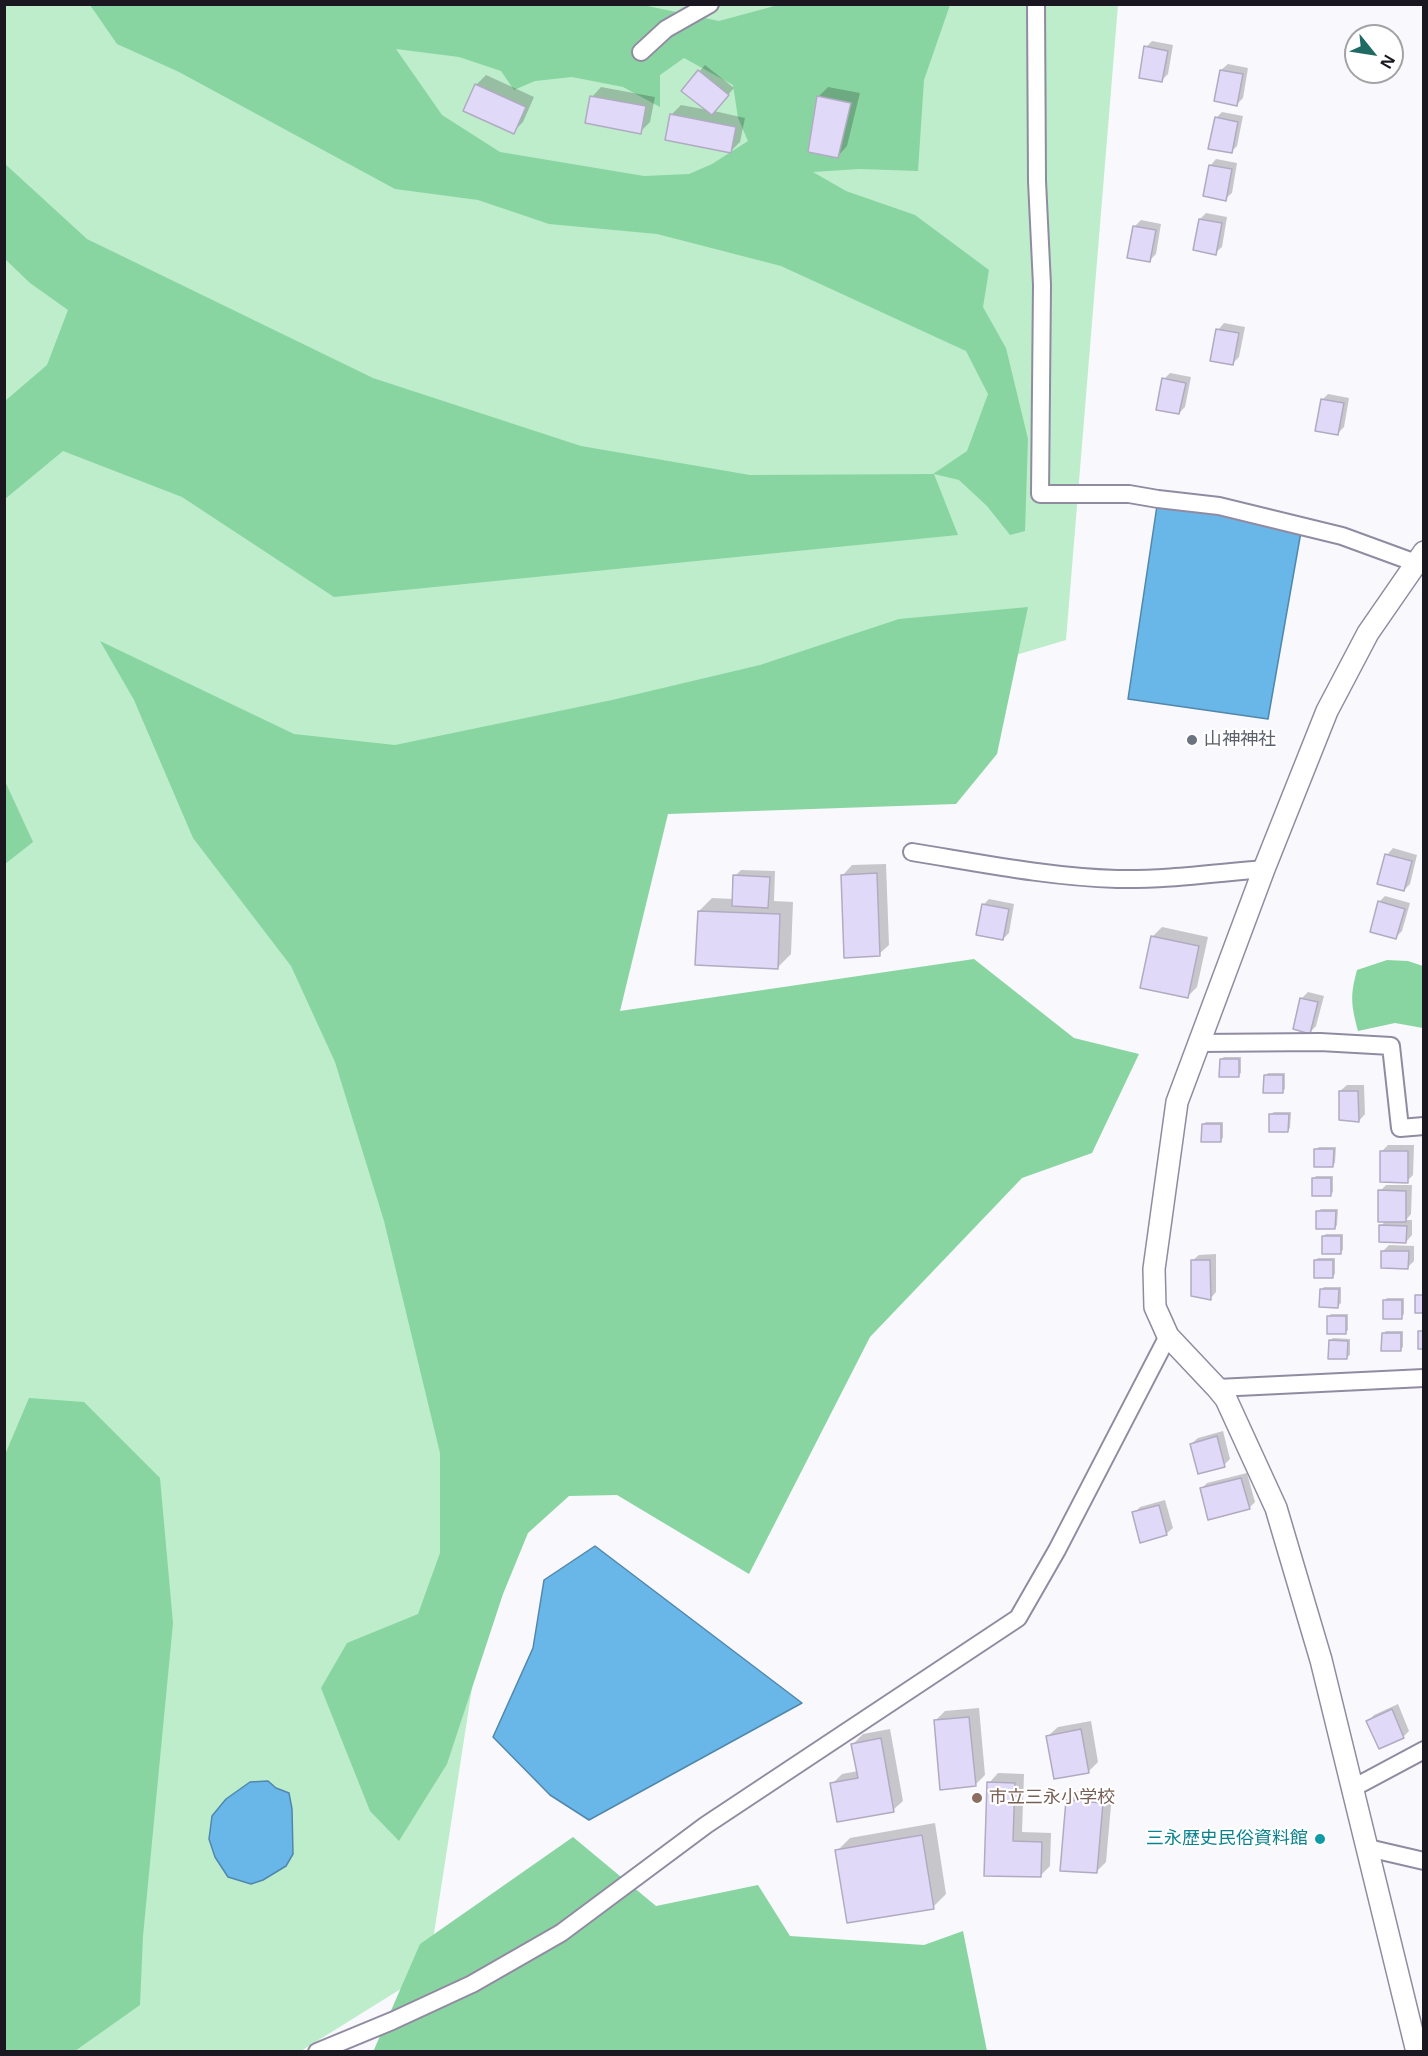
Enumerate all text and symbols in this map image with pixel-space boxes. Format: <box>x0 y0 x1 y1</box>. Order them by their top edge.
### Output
north arrow <box>1344 24 1404 84</box>
text: N <box>1375 51 1401 73</box>
place label: 山神神社 <box>1204 729 1276 751</box>
marker: 山神神社 <box>1185 733 1199 747</box>
place label: 市立三永小学校 <box>989 1787 1115 1809</box>
marker: 市立三永小学校 <box>970 1791 984 1805</box>
place label: 三永歴史民俗資料館 <box>1146 1828 1308 1850</box>
marker: 三永歴史民俗資料館 <box>1313 1832 1327 1846</box>

